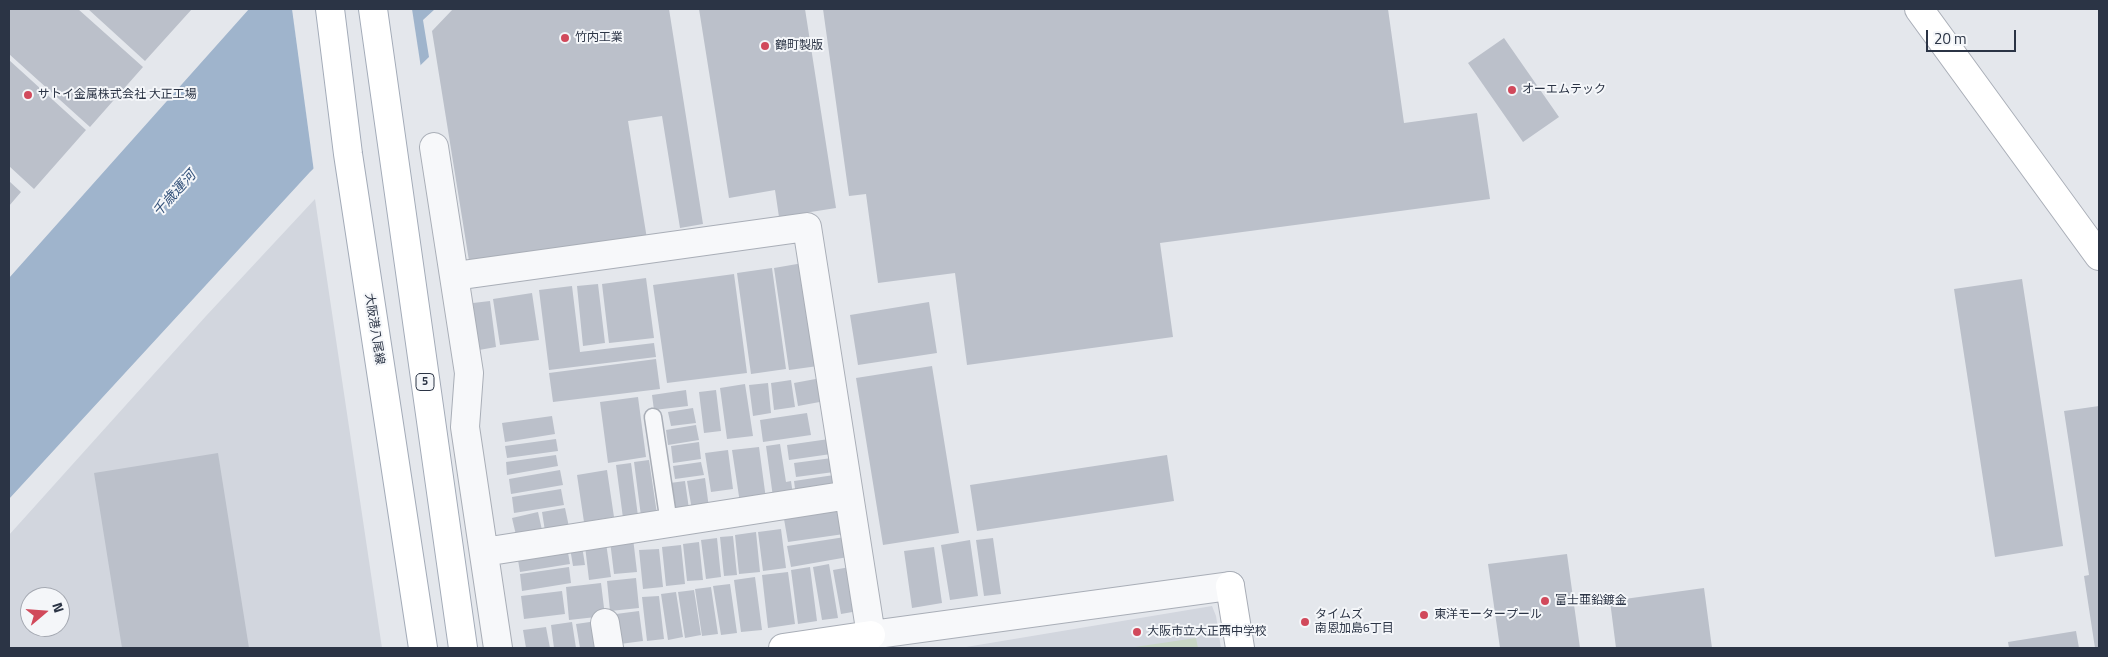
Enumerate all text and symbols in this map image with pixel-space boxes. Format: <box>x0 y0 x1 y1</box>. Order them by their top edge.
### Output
scale bar <box>1928 20 2018 52</box>
text: 20 m <box>1934 27 1967 50</box>
place label: 竹内工業 <box>575 31 623 45</box>
marker: 竹内工業 <box>559 32 571 44</box>
place label: 鶴町製版 <box>775 39 823 53</box>
marker: 鶴町製版 <box>759 40 771 52</box>
place label: オーエムテック <box>1522 83 1606 97</box>
marker: オーエムテック <box>1506 84 1518 96</box>
place label: サトイ金属株式会社 大正工場 <box>38 88 197 102</box>
marker: サトイ金属株式会社 大正工場 <box>22 89 34 101</box>
water label: 千歳運河 <box>150 168 200 220</box>
street label: 大阪港八尾線 <box>361 292 387 366</box>
road number: 5 <box>416 374 434 391</box>
north arrow <box>20 587 70 637</box>
place label: 富士亜鉛鍍金 <box>1555 594 1627 608</box>
marker: 富士亜鉛鍍金 <box>1539 595 1551 607</box>
text: N <box>47 600 70 615</box>
place label: タイムズ 南恩加島6丁目 <box>1315 608 1394 636</box>
place label: 東洋モータープール <box>1434 608 1542 622</box>
marker: 東洋モータープール <box>1418 609 1430 621</box>
marker: タイムズ 南恩加島6丁目 <box>1299 616 1311 628</box>
place label: 大阪市立大正西中学校 <box>1147 625 1267 639</box>
marker: 大阪市立大正西中学校 <box>1131 626 1143 638</box>

